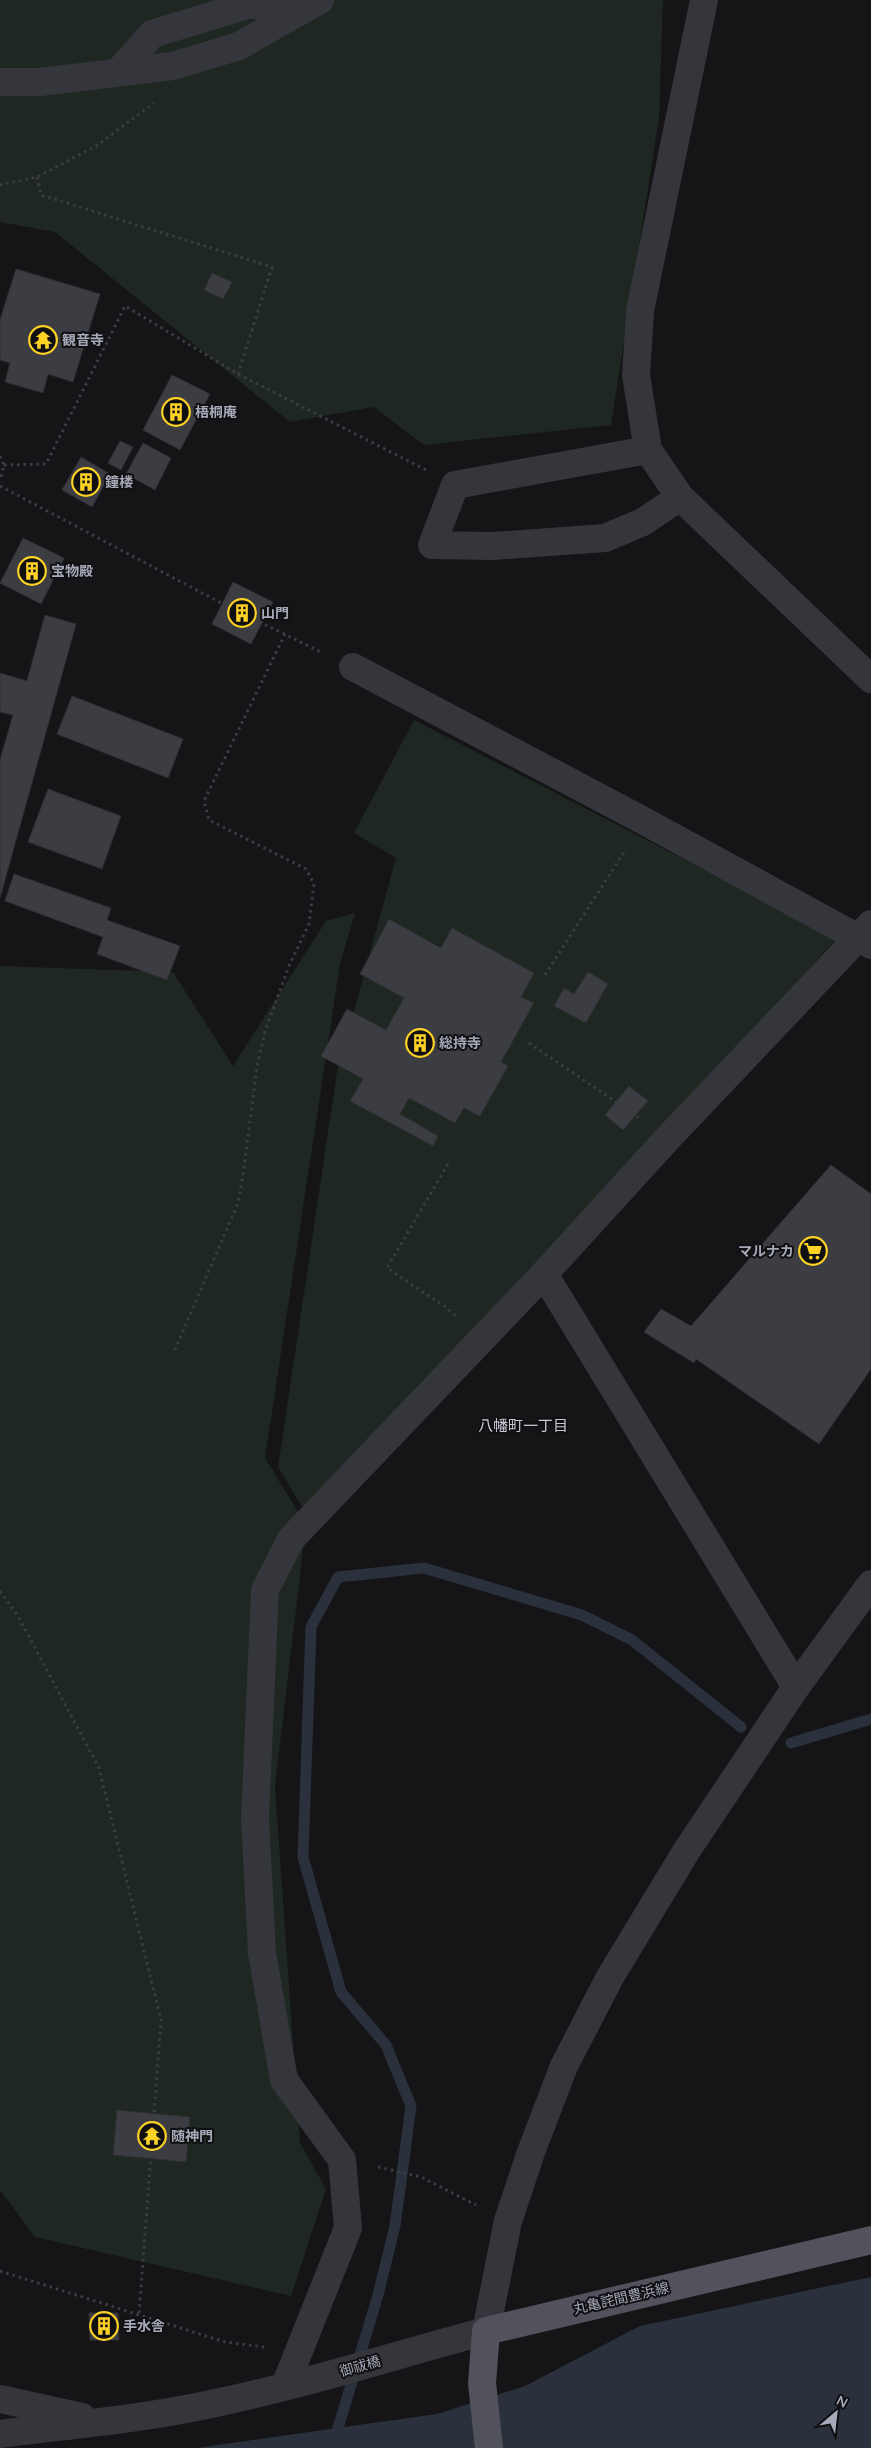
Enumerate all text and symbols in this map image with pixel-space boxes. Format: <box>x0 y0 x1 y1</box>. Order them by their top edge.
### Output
temple icon: 観音寺 <box>28 325 58 355</box>
place label: 観音寺 <box>62 331 104 349</box>
building icon: 梧桐庵 <box>161 397 191 427</box>
place label: 梧桐庵 <box>195 403 237 421</box>
building icon: 鐘楼 <box>71 467 101 497</box>
place label: 鐘楼 <box>105 473 134 491</box>
building icon: 宝物殿 <box>17 556 47 586</box>
place label: 宝物殿 <box>51 562 93 580</box>
building icon: 山門 <box>227 598 257 628</box>
place label: 山門 <box>261 604 289 622</box>
building icon: 総持寺 <box>405 1028 435 1058</box>
place label: 総持寺 <box>439 1034 481 1052</box>
supermarket icon: マルナカ <box>798 1236 828 1266</box>
place label: マルナカ <box>738 1242 794 1260</box>
district label: 八幡町一丁目 <box>478 1416 568 1435</box>
temple icon: 随神門 <box>137 2121 167 2151</box>
place label: 随神門 <box>171 2127 213 2145</box>
street label: 丸亀詫間豊浜線 <box>571 2278 671 2318</box>
building icon: 手水舎 <box>89 2311 119 2341</box>
place label: 手水舎 <box>123 2317 165 2335</box>
street label: 御祓橋 <box>337 2352 383 2380</box>
north arrow <box>811 2388 861 2438</box>
text: N <box>833 2391 851 2412</box>

